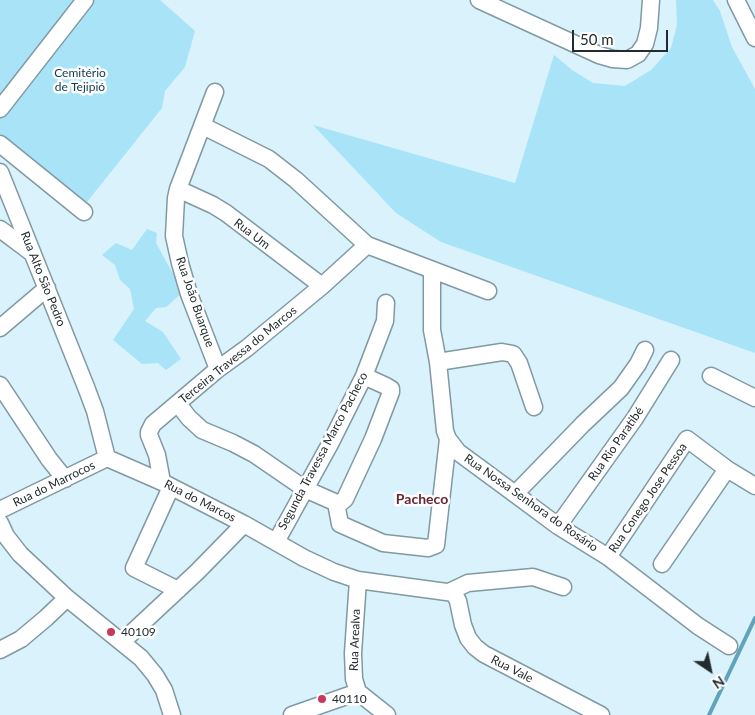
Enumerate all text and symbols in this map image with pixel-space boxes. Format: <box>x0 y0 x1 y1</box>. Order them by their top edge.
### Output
scale bar <box>575 20 671 52</box>
text: 50 m <box>580 30 614 48</box>
park label: Cemitério de Tejipió <box>54 66 106 94</box>
street label: Rua Um <box>231 216 273 252</box>
street label: Rua Alto São Pedro <box>17 229 69 329</box>
street label: Rua João Buarque <box>173 255 217 349</box>
street label: Terceira Travessa do Marcos <box>176 303 300 407</box>
street label: Segunda Travessa Marco Pacheco <box>275 370 371 532</box>
street label: Rua Rio Paratibé <box>585 404 647 484</box>
street label: Rua Conego Jose Pessoa <box>606 440 690 556</box>
street label: Rua Nossa Senhora do Rosário <box>461 451 601 555</box>
street label: Rua do Marrocos <box>11 458 97 510</box>
street label: Rua do Marcos <box>162 477 238 525</box>
district label: Pacheco <box>396 491 448 507</box>
street label: Rua Arealva <box>347 609 363 671</box>
place label: 40109 <box>121 625 156 639</box>
marker: 40109 <box>105 626 117 638</box>
north arrow <box>685 645 735 695</box>
street label: Rua Vale <box>489 652 535 686</box>
text: N <box>709 673 728 693</box>
place label: 40110 <box>332 692 367 706</box>
marker: 40110 <box>316 693 328 705</box>

